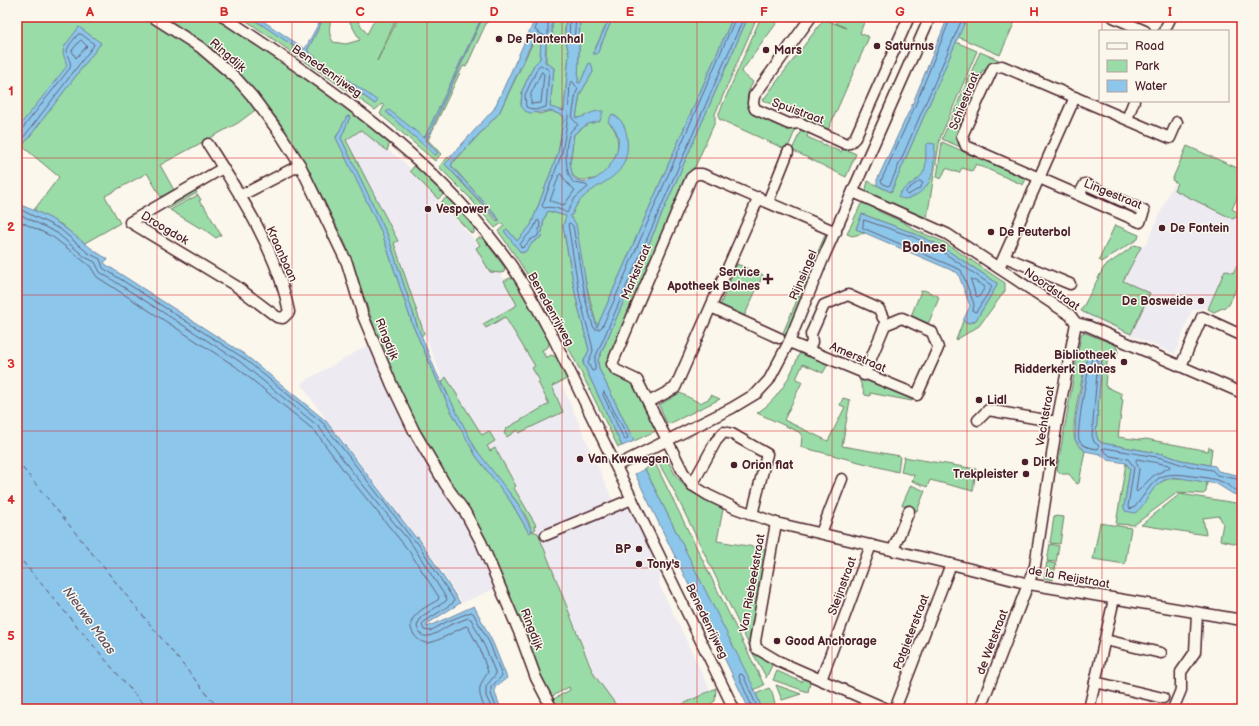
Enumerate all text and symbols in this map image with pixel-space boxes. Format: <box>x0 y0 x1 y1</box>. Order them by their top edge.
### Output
text: A <box>85 4 94 20</box>
text: B <box>219 4 229 20</box>
text: C <box>355 4 365 20</box>
text: D <box>489 4 499 20</box>
text: E <box>626 4 635 20</box>
text: F <box>760 4 768 20</box>
text: G <box>895 4 905 20</box>
text: H <box>1029 4 1039 20</box>
text: I <box>1168 4 1172 20</box>
legend <box>1099 30 1229 102</box>
place label: De Plantenhal <box>507 32 583 47</box>
marker: De Plantenhal <box>494 34 504 44</box>
street label: Ringdijk <box>206 35 249 75</box>
place label: Saturnus <box>885 39 934 54</box>
text: Road <box>1135 39 1164 54</box>
marker: Saturnus <box>872 41 882 51</box>
street label: Benedenrijweg <box>289 42 365 101</box>
place label: Mars <box>774 43 802 58</box>
marker: Mars <box>761 45 771 55</box>
text: Park <box>1135 59 1159 74</box>
street label: Schiestraat <box>946 70 983 132</box>
text: Water <box>1135 79 1167 94</box>
text: 1 <box>8 83 14 99</box>
street label: Spuistraat <box>770 95 826 128</box>
street label: Lingestraat <box>1081 176 1144 213</box>
place label: Vespower <box>436 202 489 217</box>
marker: Vespower <box>423 204 433 214</box>
street label: Droogdok <box>138 208 191 249</box>
text: 2 <box>7 219 15 235</box>
place label: De Fontein <box>1170 221 1230 236</box>
marker: De Fontein <box>1157 223 1167 233</box>
street label: Kraanbaan <box>263 224 301 285</box>
place label: De Peuterbol <box>999 225 1071 240</box>
marker: De Peuterbol <box>986 227 996 237</box>
district label: Bolnes <box>902 239 946 256</box>
street label: Markstraat <box>618 242 655 302</box>
street label: Rijnsingel <box>786 248 821 303</box>
place label: Service Apotheek Bolnes <box>666 265 760 294</box>
street label: Noordstraat <box>1021 265 1083 314</box>
street label: Benedenrijweg <box>524 270 577 349</box>
marker: Service Apotheek Bolnes <box>763 274 773 284</box>
place label: De Bosweide <box>1122 294 1193 309</box>
marker: De Bosweide <box>1196 296 1206 306</box>
street label: Ringdijk <box>371 316 402 362</box>
street label: Amerstraat <box>827 339 888 376</box>
place label: Bibliotheek Ridderkerk Bolnes <box>1014 348 1117 377</box>
text: 3 <box>7 356 15 372</box>
marker: Bibliotheek Ridderkerk Bolnes <box>1119 357 1129 367</box>
street label: Vechtstraat <box>1033 384 1058 448</box>
place label: Lidl <box>987 393 1007 408</box>
marker: Lidl <box>974 395 984 405</box>
place label: Van Kwawegen <box>588 452 669 467</box>
marker: Van Kwawegen <box>575 454 585 464</box>
place label: Dirk <box>1033 455 1056 470</box>
marker: Dirk <box>1020 457 1030 467</box>
place label: Orion flat <box>742 458 793 473</box>
marker: Orion flat <box>729 460 739 470</box>
place label: Trekpleister <box>953 467 1018 482</box>
marker: Trekpleister <box>1021 469 1031 479</box>
text: 4 <box>7 492 15 508</box>
street label: Van Riebeekstraat <box>736 532 769 633</box>
place label: BP <box>615 542 631 557</box>
marker: BP <box>634 544 644 554</box>
street label: Steijnstraat <box>825 555 860 617</box>
place label: Tony's <box>647 557 680 572</box>
marker: Tony's <box>634 559 644 569</box>
street label: de la Reijstraat <box>1027 563 1111 592</box>
street label: Benedenrijweg <box>682 581 731 661</box>
water label: Nieuwe Maas <box>59 584 119 658</box>
street label: Potgieterstraat <box>890 592 933 672</box>
street label: Ringdijk <box>517 606 546 652</box>
street label: de Wetstraat <box>973 607 1012 677</box>
text: 5 <box>7 628 15 644</box>
place label: Good Anchorage <box>785 634 877 649</box>
marker: Good Anchorage <box>772 636 782 646</box>

